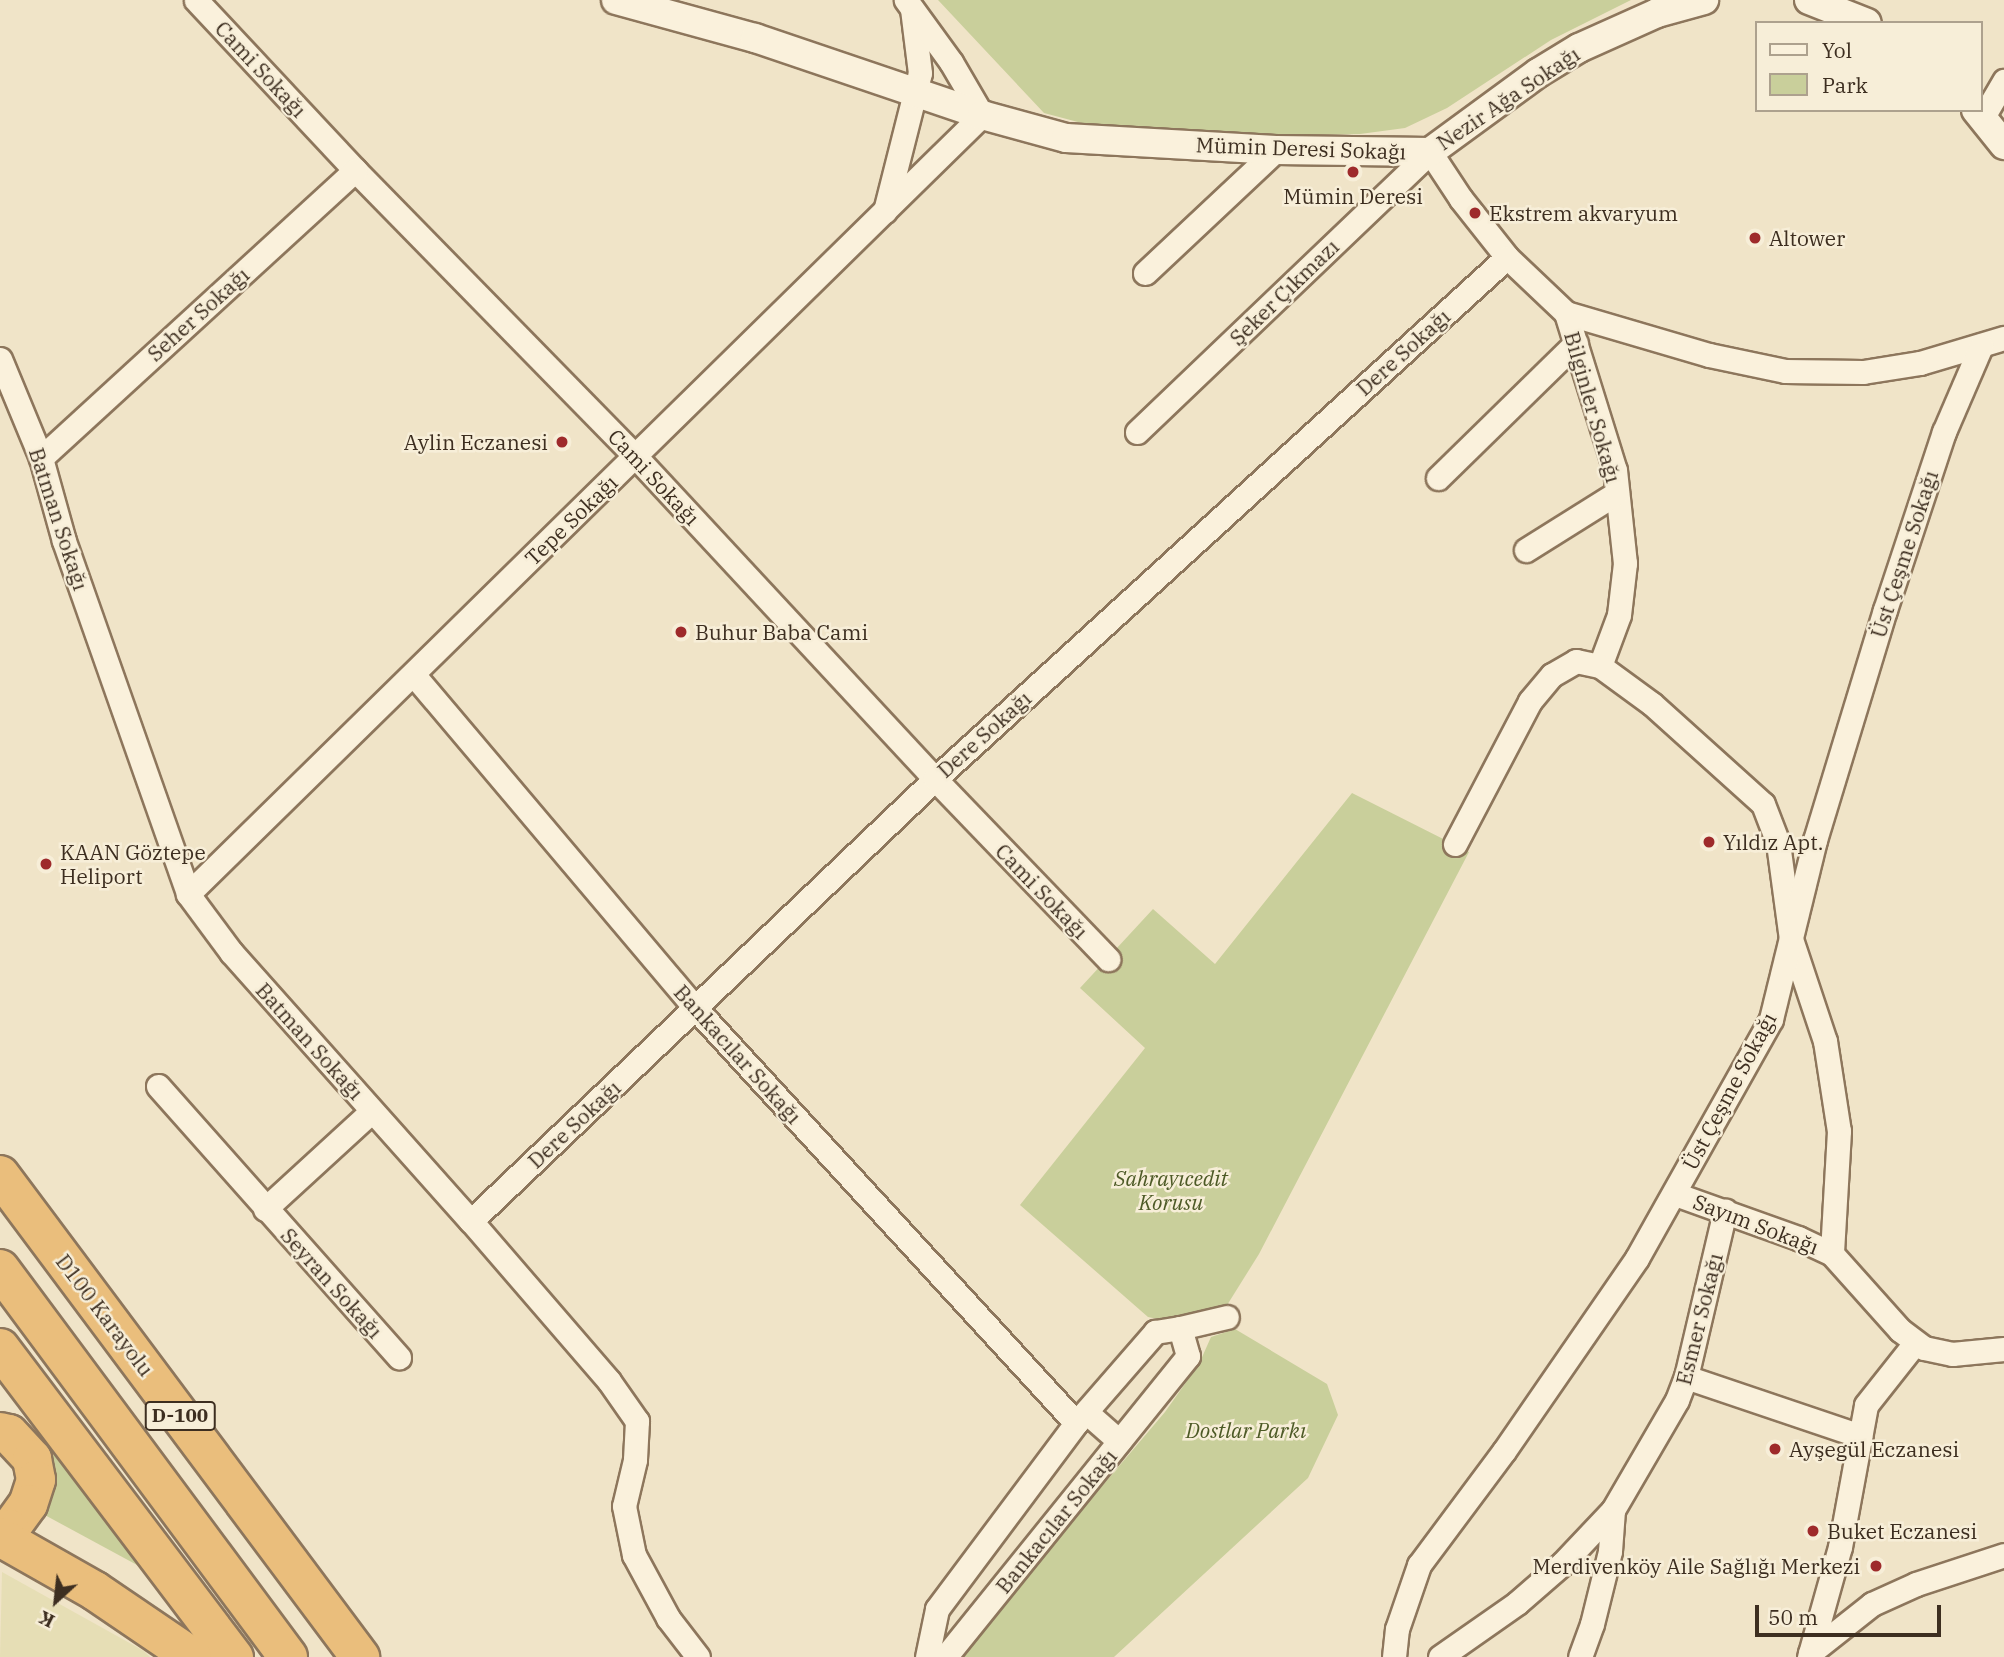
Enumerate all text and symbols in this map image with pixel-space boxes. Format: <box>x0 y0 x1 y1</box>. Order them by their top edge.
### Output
street label: Cami Sokağı <box>210 16 312 122</box>
legend <box>1756 21 1983 112</box>
text: Yol <box>1822 36 1852 64</box>
street label: Nezir Ağa Sokağı <box>1432 41 1584 155</box>
text: Park <box>1822 71 1868 99</box>
street label: Mümin Deresi Sokağı <box>1195 132 1407 164</box>
marker: Mümin Deresi <box>1345 164 1361 180</box>
place label: Mümin Deresi <box>1283 183 1423 209</box>
place label: Ekstrem akvaryum <box>1489 200 1678 226</box>
marker: Ekstrem akvaryum <box>1467 205 1483 221</box>
place label: Altower <box>1769 225 1845 251</box>
marker: Altower <box>1747 230 1763 246</box>
street label: Şeker Çıkmazı <box>1224 234 1344 350</box>
street label: Seher Sokağı <box>142 262 254 366</box>
street label: Dere Sokağı <box>1351 303 1455 401</box>
street label: Bilginler Sokağı <box>1559 329 1627 485</box>
street label: Cami Sokağı <box>603 424 705 530</box>
place label: Aylin Eczanesi <box>404 429 548 455</box>
marker: Aylin Eczanesi <box>554 434 570 450</box>
street label: Batman Sokağı <box>24 445 94 593</box>
street label: Üst Çeşme Sokağı <box>1865 467 1943 641</box>
street label: Tepe Sokağı <box>519 470 623 570</box>
place label: Buhur Baba Cami <box>695 619 868 645</box>
marker: Buhur Baba Cami <box>673 624 689 640</box>
street label: Dere Sokağı <box>932 685 1036 783</box>
place label: Yıldız Apt. <box>1723 829 1823 855</box>
marker: Yıldız Apt. <box>1701 834 1717 850</box>
street label: Cami Sokağı <box>990 838 1094 944</box>
place label: KAAN Göztepe Heliport <box>60 839 206 889</box>
marker: KAAN Göztepe Heliport <box>38 856 54 872</box>
street label: Batman Sokağı <box>251 977 369 1105</box>
street label: Bankacılar Sokağı <box>669 979 807 1129</box>
street label: Üst Çeşme Sokağı <box>1677 1008 1781 1174</box>
street label: Dere Sokağı <box>522 1075 626 1173</box>
park label: Sahrayıcedit Korusu <box>1114 1165 1228 1215</box>
street label: Sayım Sokağı <box>1690 1189 1822 1259</box>
street label: Seyran Sokağı <box>276 1223 388 1343</box>
street label: D100 Karayolu <box>51 1249 159 1381</box>
street label: Esmer Sokağı <box>1670 1250 1728 1388</box>
road number: D-100 <box>143 1400 217 1432</box>
park label: Dostlar Parkı <box>1186 1417 1306 1443</box>
place label: Ayşegül Eczanesi <box>1789 1436 1959 1462</box>
marker: Ayşegül Eczanesi <box>1767 1441 1783 1457</box>
street label: Bankacılar Sokağı <box>990 1444 1122 1598</box>
place label: Buket Eczanesi <box>1827 1518 1977 1544</box>
marker: Buket Eczanesi <box>1805 1523 1821 1539</box>
place label: Merdivenköy Aile Sağlığı Merkezi <box>1533 1553 1860 1579</box>
marker: Merdivenköy Aile Sağlığı Merkezi <box>1866 1556 1886 1576</box>
north arrow <box>21 1566 91 1636</box>
scale bar <box>1759 1590 1944 1634</box>
text: 50 m <box>1768 1603 1818 1631</box>
text: K <box>35 1606 58 1634</box>

